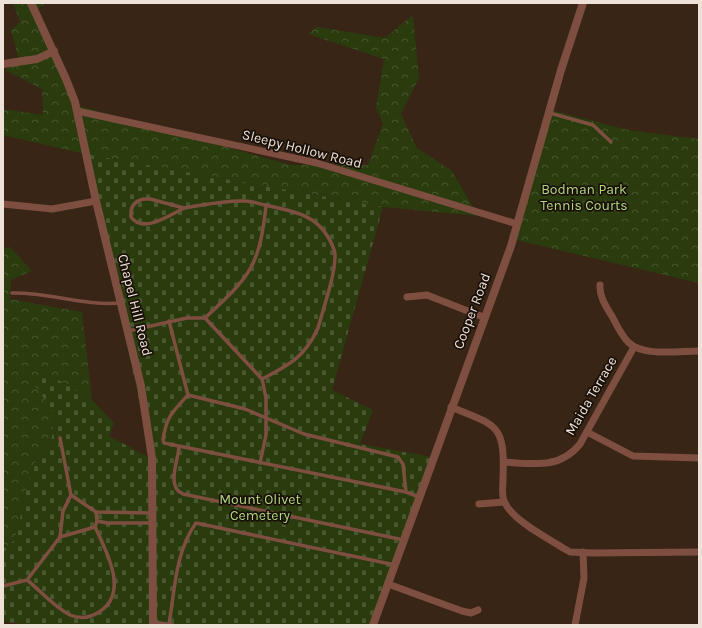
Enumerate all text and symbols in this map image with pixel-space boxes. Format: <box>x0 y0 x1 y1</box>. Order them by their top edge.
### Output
street label: Sleepy Hollow Road <box>240 126 364 172</box>
park label: Bodman Park Tennis Courts <box>540 181 628 214</box>
street label: Chapel Hill Road <box>114 252 156 358</box>
street label: Cooper Road <box>450 271 494 351</box>
street label: Maida Terrace <box>562 353 620 439</box>
park label: Mount Olivet Cemetery <box>219 491 301 524</box>

